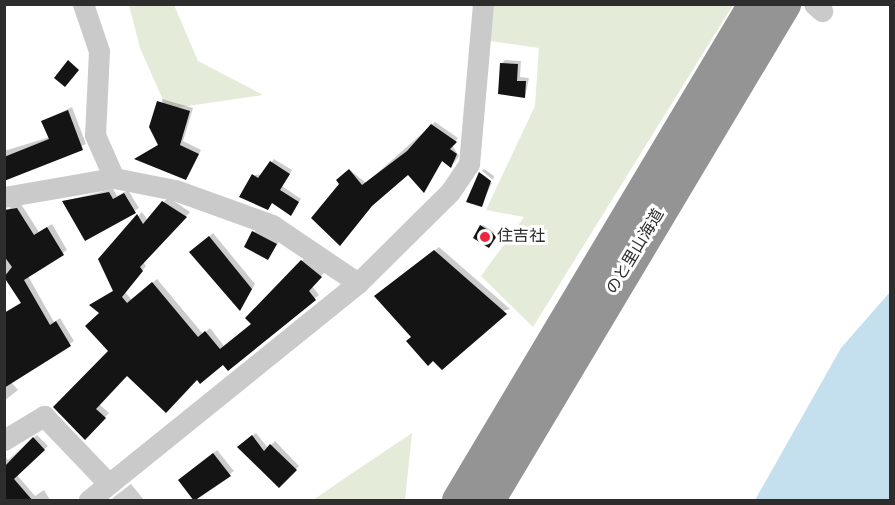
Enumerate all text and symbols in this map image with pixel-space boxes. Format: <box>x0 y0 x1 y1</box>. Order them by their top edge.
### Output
street label: のと里山海道 <box>603 206 669 298</box>
place label: 住吉社 <box>497 227 545 247</box>
marker: 住吉社 <box>478 230 492 244</box>

